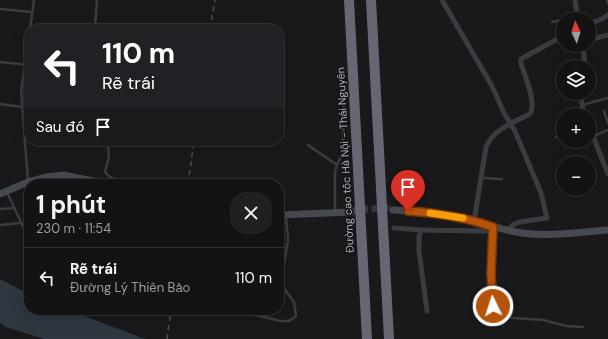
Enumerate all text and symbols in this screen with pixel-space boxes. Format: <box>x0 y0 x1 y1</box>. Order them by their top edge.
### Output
north arrow <box>556 12 596 52</box>
map controls <box>556 12 596 196</box>
text: 110 m <box>102 35 175 72</box>
icon: left <box>36 40 88 92</box>
button: layers <box>556 60 596 100</box>
street label: Đường cao tốc Hà Nội - Thái Nguyên <box>333 67 357 253</box>
text: Rẽ trái <box>102 71 155 95</box>
button: + <box>556 108 596 148</box>
icon: arrive <box>92 116 114 138</box>
text: Sau đó <box>36 117 84 137</box>
button: − <box>556 156 596 196</box>
pin <box>391 170 425 211</box>
icon: arrive <box>397 176 419 198</box>
text: 1 phút <box>36 189 106 220</box>
button: close <box>230 192 272 234</box>
text: 230 m · 11:54 <box>36 220 111 237</box>
text: Rẽ trái <box>70 259 117 279</box>
icon: left <box>36 267 58 289</box>
text: 110 m <box>235 268 272 288</box>
text: Đường Lý Thiên Bảo <box>70 279 190 296</box>
position arrow <box>472 285 514 327</box>

